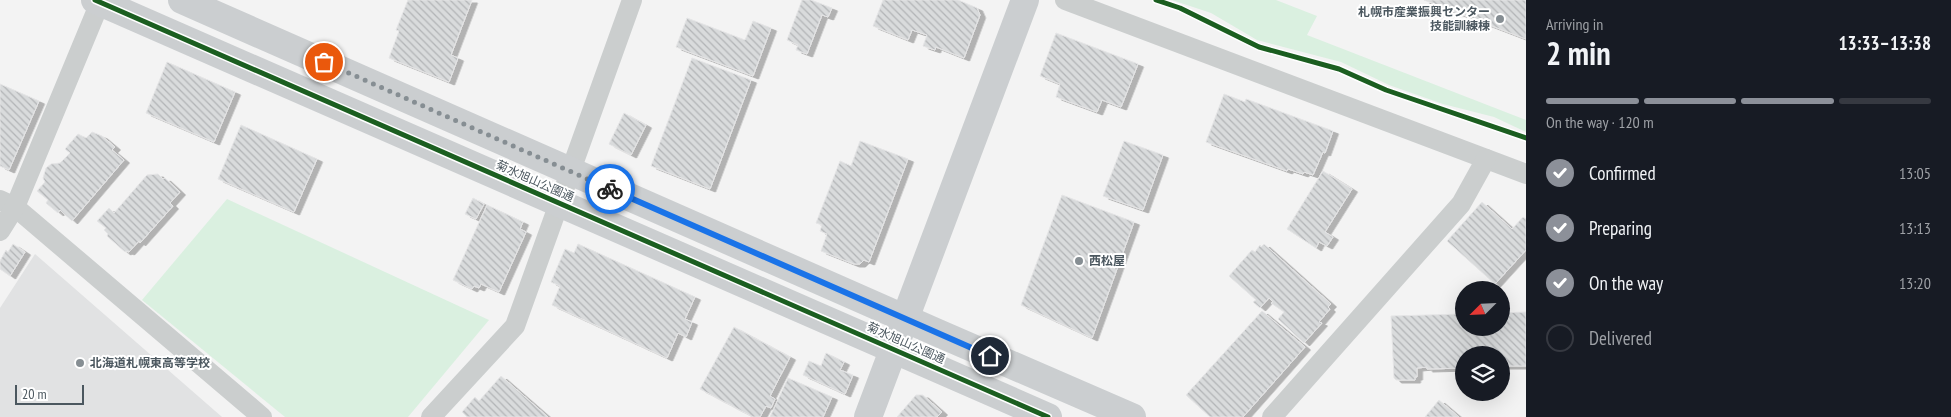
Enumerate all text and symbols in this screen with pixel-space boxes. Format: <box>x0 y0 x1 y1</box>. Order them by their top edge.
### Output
place label: 札幌市産業振興センター 技能訓練棟 <box>1358 4 1490 33</box>
marker: 札幌市産業振興センター 技能訓練棟 <box>1494 13 1506 25</box>
text: Arriving in <box>1546 14 1603 34</box>
text: 13:33–13:38 <box>1838 31 1931 55</box>
text: 2 min <box>1546 32 1611 74</box>
pin <box>303 41 345 83</box>
icon: bag <box>310 48 338 76</box>
text: On the way · 120 m <box>1546 112 1654 132</box>
street label: 菊水旭山公園通 <box>494 157 577 204</box>
icon: check <box>1546 159 1574 187</box>
text: Confirmed <box>1589 161 1656 185</box>
text: 13:05 <box>1899 163 1931 183</box>
courier <box>585 164 635 214</box>
icon: bike <box>596 175 624 203</box>
icon: check <box>1546 214 1574 242</box>
text: Preparing <box>1589 216 1652 240</box>
text: 13:13 <box>1899 218 1931 238</box>
place label: 西松屋 <box>1089 253 1125 268</box>
marker: 西松屋 <box>1073 255 1085 267</box>
icon: check <box>1546 269 1574 297</box>
text: On the way <box>1589 271 1663 295</box>
text: 13:20 <box>1899 273 1931 293</box>
north arrow <box>1455 281 1510 336</box>
map controls <box>1455 281 1510 401</box>
street label: 菊水旭山公園通 <box>865 319 948 366</box>
text: Delivered <box>1589 326 1652 350</box>
pin <box>969 335 1011 377</box>
icon: home <box>976 342 1004 370</box>
button: layers <box>1455 346 1510 401</box>
place label: 北海道札幌東高等学校 <box>90 355 210 370</box>
marker: 北海道札幌東高等学校 <box>74 357 86 369</box>
scale bar <box>15 382 84 405</box>
text: 20 m <box>22 385 47 403</box>

